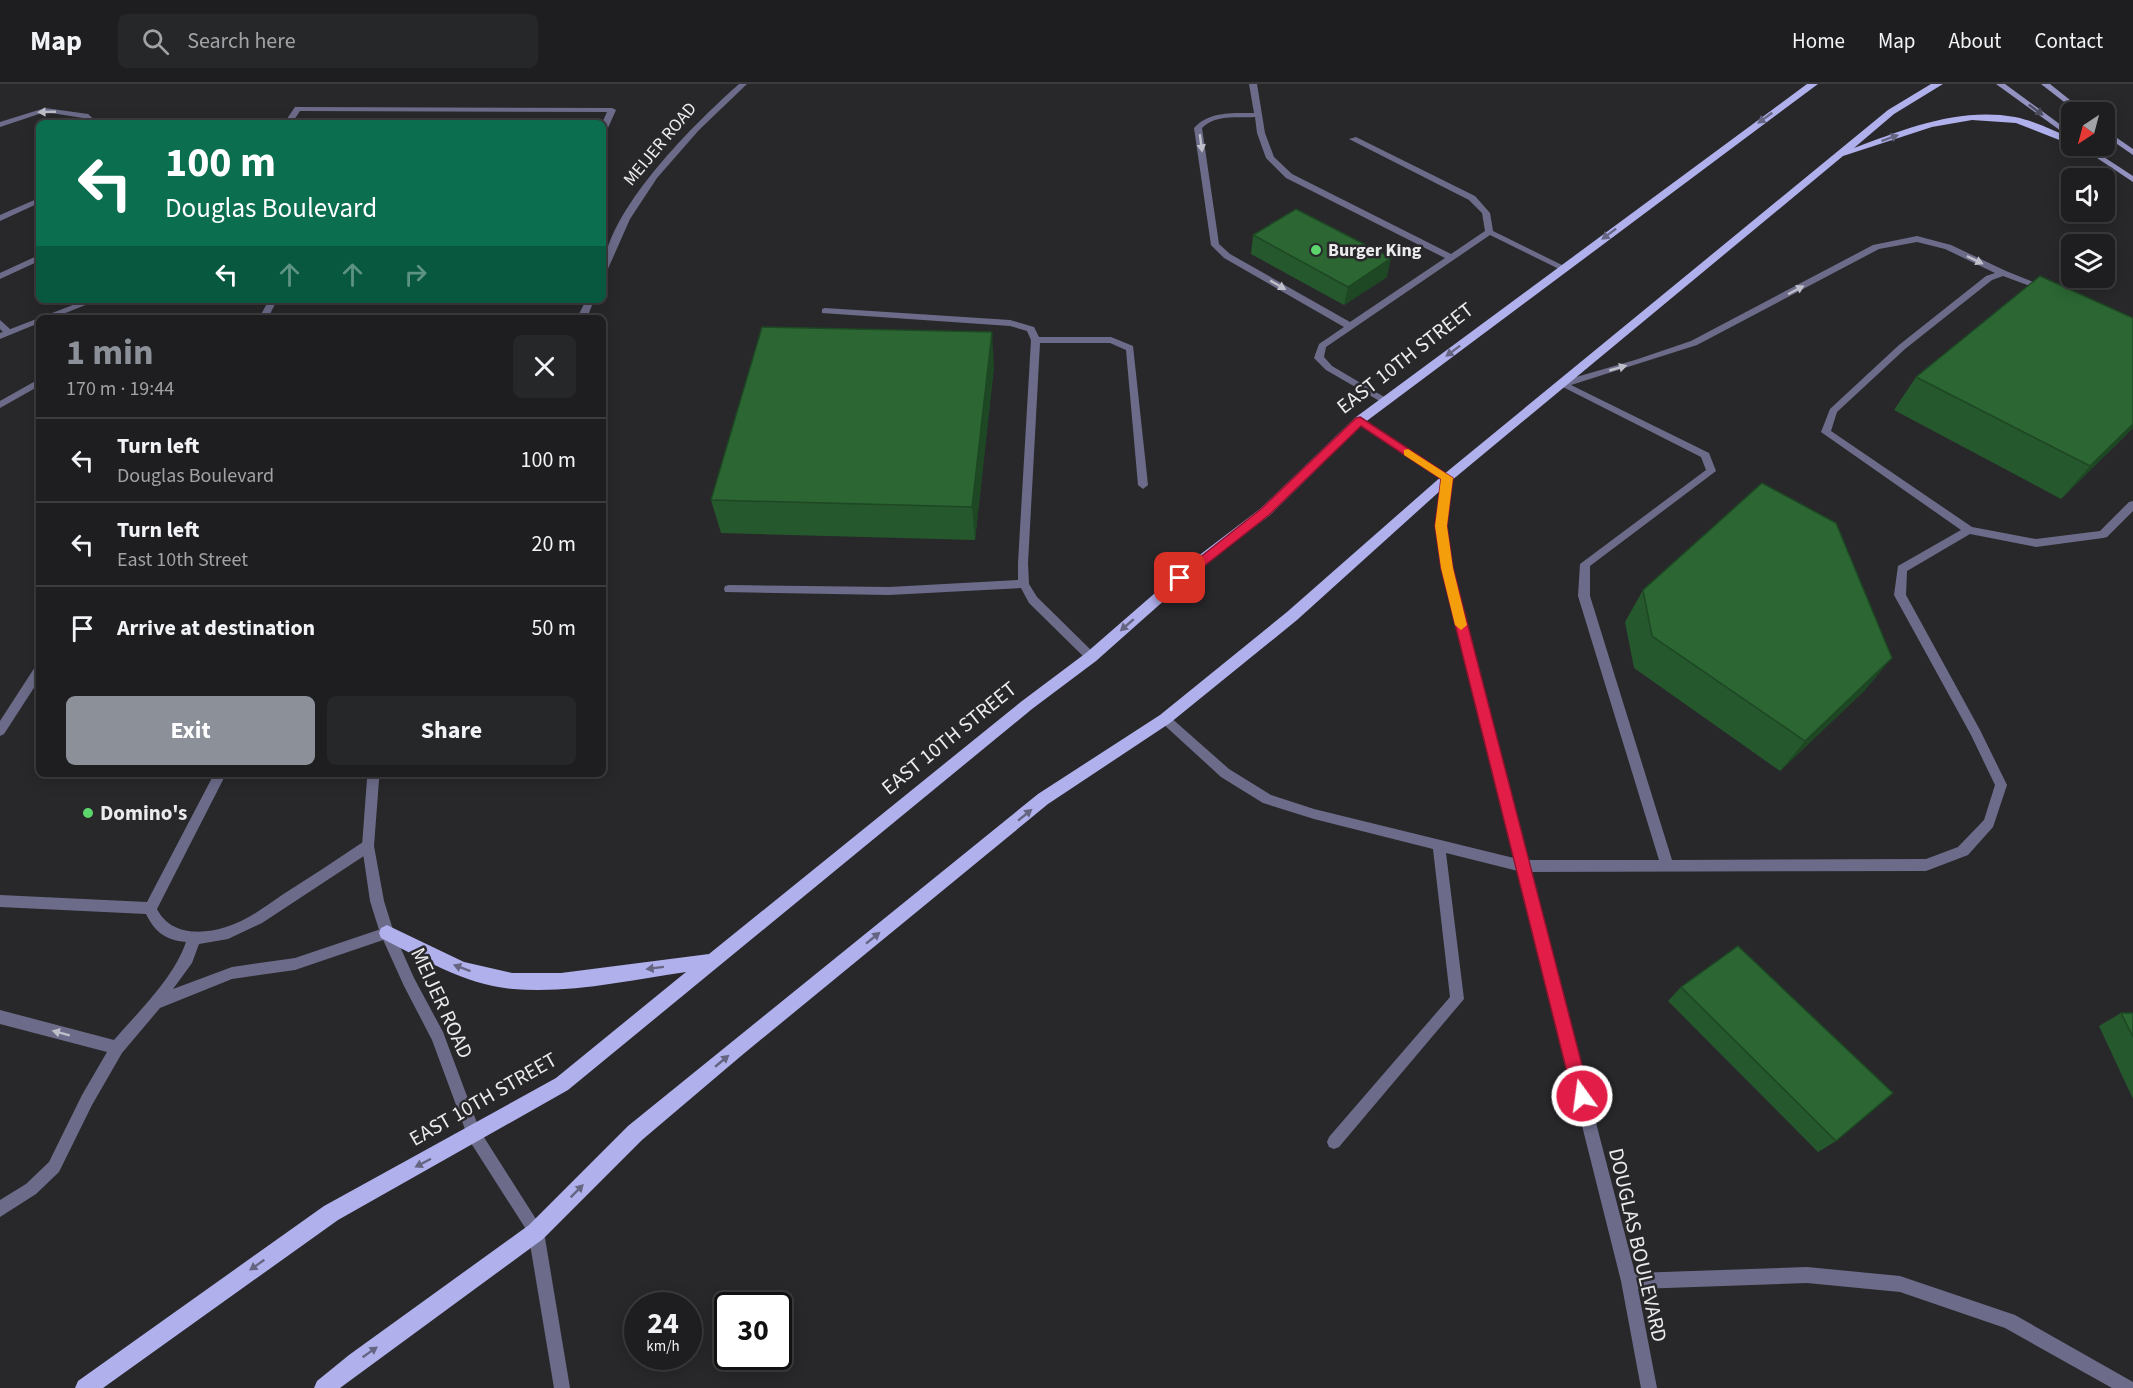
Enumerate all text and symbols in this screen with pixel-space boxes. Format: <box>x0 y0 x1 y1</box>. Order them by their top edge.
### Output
search box <box>118 14 538 68</box>
text: Map <box>30 21 82 61</box>
icon: search <box>139 25 172 58</box>
text: Search here <box>187 25 296 57</box>
text: Home <box>1792 26 1845 56</box>
text: Map <box>1878 26 1916 56</box>
text: About <box>1949 26 2001 56</box>
text: Contact <box>2034 26 2103 56</box>
street label: MEIJER ROAD <box>618 97 702 191</box>
north arrow <box>2061 102 2115 156</box>
map controls <box>2061 102 2115 288</box>
one-way arrow <box>2028 104 2043 116</box>
one-way arrow <box>37 107 56 117</box>
one-way arrow <box>1758 112 1774 124</box>
text: 100 m <box>165 133 276 193</box>
one-way arrow <box>1881 133 1899 143</box>
one-way arrow <box>1196 134 1205 153</box>
icon: left <box>66 144 144 222</box>
button: sound <box>2061 168 2115 222</box>
text: Douglas Boulevard <box>165 189 377 228</box>
one-way arrow <box>1601 228 1616 240</box>
button: layers <box>2061 234 2115 288</box>
place label: Burger King <box>1328 238 1422 263</box>
marker: Burger King <box>1309 243 1323 257</box>
one-way arrow <box>1967 256 1984 265</box>
icon: left <box>210 258 243 291</box>
icon: ahead <box>273 258 306 291</box>
icon: ahead <box>336 258 369 291</box>
icon: right <box>399 258 432 291</box>
one-way arrow <box>1270 280 1287 290</box>
one-way arrow <box>1787 285 1804 294</box>
street label: EAST 10TH STREET <box>1330 295 1480 421</box>
text: 1 min <box>66 327 154 378</box>
button: close <box>513 335 576 398</box>
one-way arrow <box>1445 345 1460 357</box>
one-way arrow <box>1609 363 1627 372</box>
text: 170 m · 19:44 <box>66 375 174 403</box>
text: Turn left <box>117 430 199 462</box>
icon: left <box>66 444 99 477</box>
text: 100 m <box>521 444 576 476</box>
text: Douglas Boulevard <box>117 462 274 490</box>
text: Turn left <box>117 514 199 546</box>
icon: left <box>66 528 99 561</box>
text: 20 m <box>531 528 576 560</box>
text: East 10th Street <box>117 546 248 574</box>
pin <box>1154 552 1205 603</box>
icon: arrive <box>1163 561 1196 594</box>
icon: arrive <box>66 612 99 645</box>
text: Arrive at destination <box>117 612 315 644</box>
text: 50 m <box>531 612 576 644</box>
one-way arrow <box>1120 618 1135 631</box>
street label: EAST 10TH STREET <box>875 674 1023 802</box>
button: Exit <box>66 696 315 765</box>
button: Share <box>327 696 576 765</box>
place label: Domino's <box>100 798 187 828</box>
marker: Domino's <box>81 806 95 820</box>
one-way arrow <box>1017 809 1032 821</box>
one-way arrow <box>865 931 881 944</box>
street label: MEIJER ROAD <box>403 943 481 1063</box>
one-way arrow <box>453 963 471 973</box>
one-way arrow <box>645 963 664 973</box>
one-way arrow <box>52 1027 70 1037</box>
street label: EAST 10TH STREET <box>404 1044 562 1154</box>
one-way arrow <box>714 1054 730 1067</box>
position arrow <box>1550 1064 1614 1128</box>
street label: DOUGLAS BOULEVARD <box>1601 1145 1675 1345</box>
one-way arrow <box>414 1158 431 1168</box>
one-way arrow <box>570 1184 585 1198</box>
one-way arrow <box>249 1259 265 1270</box>
speed limit sign: 30 <box>714 1292 792 1370</box>
text: 24 <box>647 1302 679 1345</box>
text: km/h <box>646 1336 680 1357</box>
one-way arrow <box>362 1346 378 1358</box>

